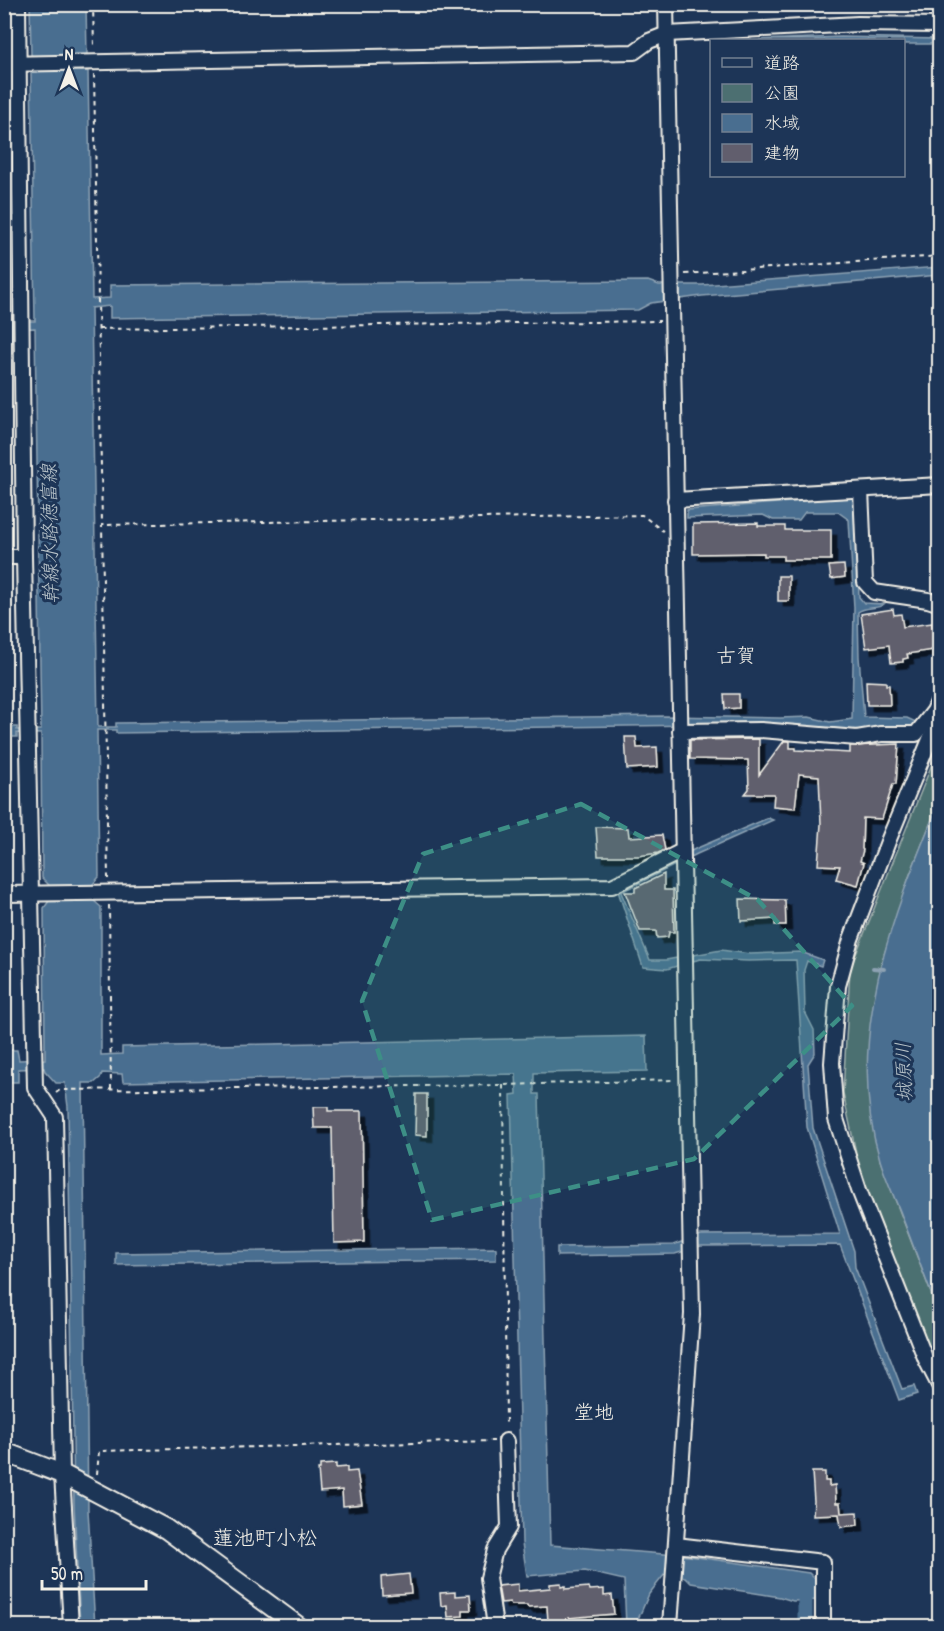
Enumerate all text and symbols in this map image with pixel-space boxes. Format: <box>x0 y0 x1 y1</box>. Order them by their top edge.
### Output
north arrow <box>39 39 99 99</box>
legend <box>710 39 905 177</box>
text: N <box>65 43 74 65</box>
text: 道路 <box>764 50 800 75</box>
text: 公園 <box>764 80 800 105</box>
text: 水域 <box>764 110 800 135</box>
text: 建物 <box>764 140 800 165</box>
water label: 幹線水路徳富線 <box>34 463 64 604</box>
district label: 古賀 <box>716 641 756 668</box>
water label: 城原川 <box>888 1042 918 1102</box>
district label: 堂地 <box>574 1398 614 1425</box>
district label: 蓮池町小松 <box>213 1523 318 1552</box>
scale bar <box>42 1553 146 1591</box>
text: 50 m <box>51 1561 83 1586</box>

